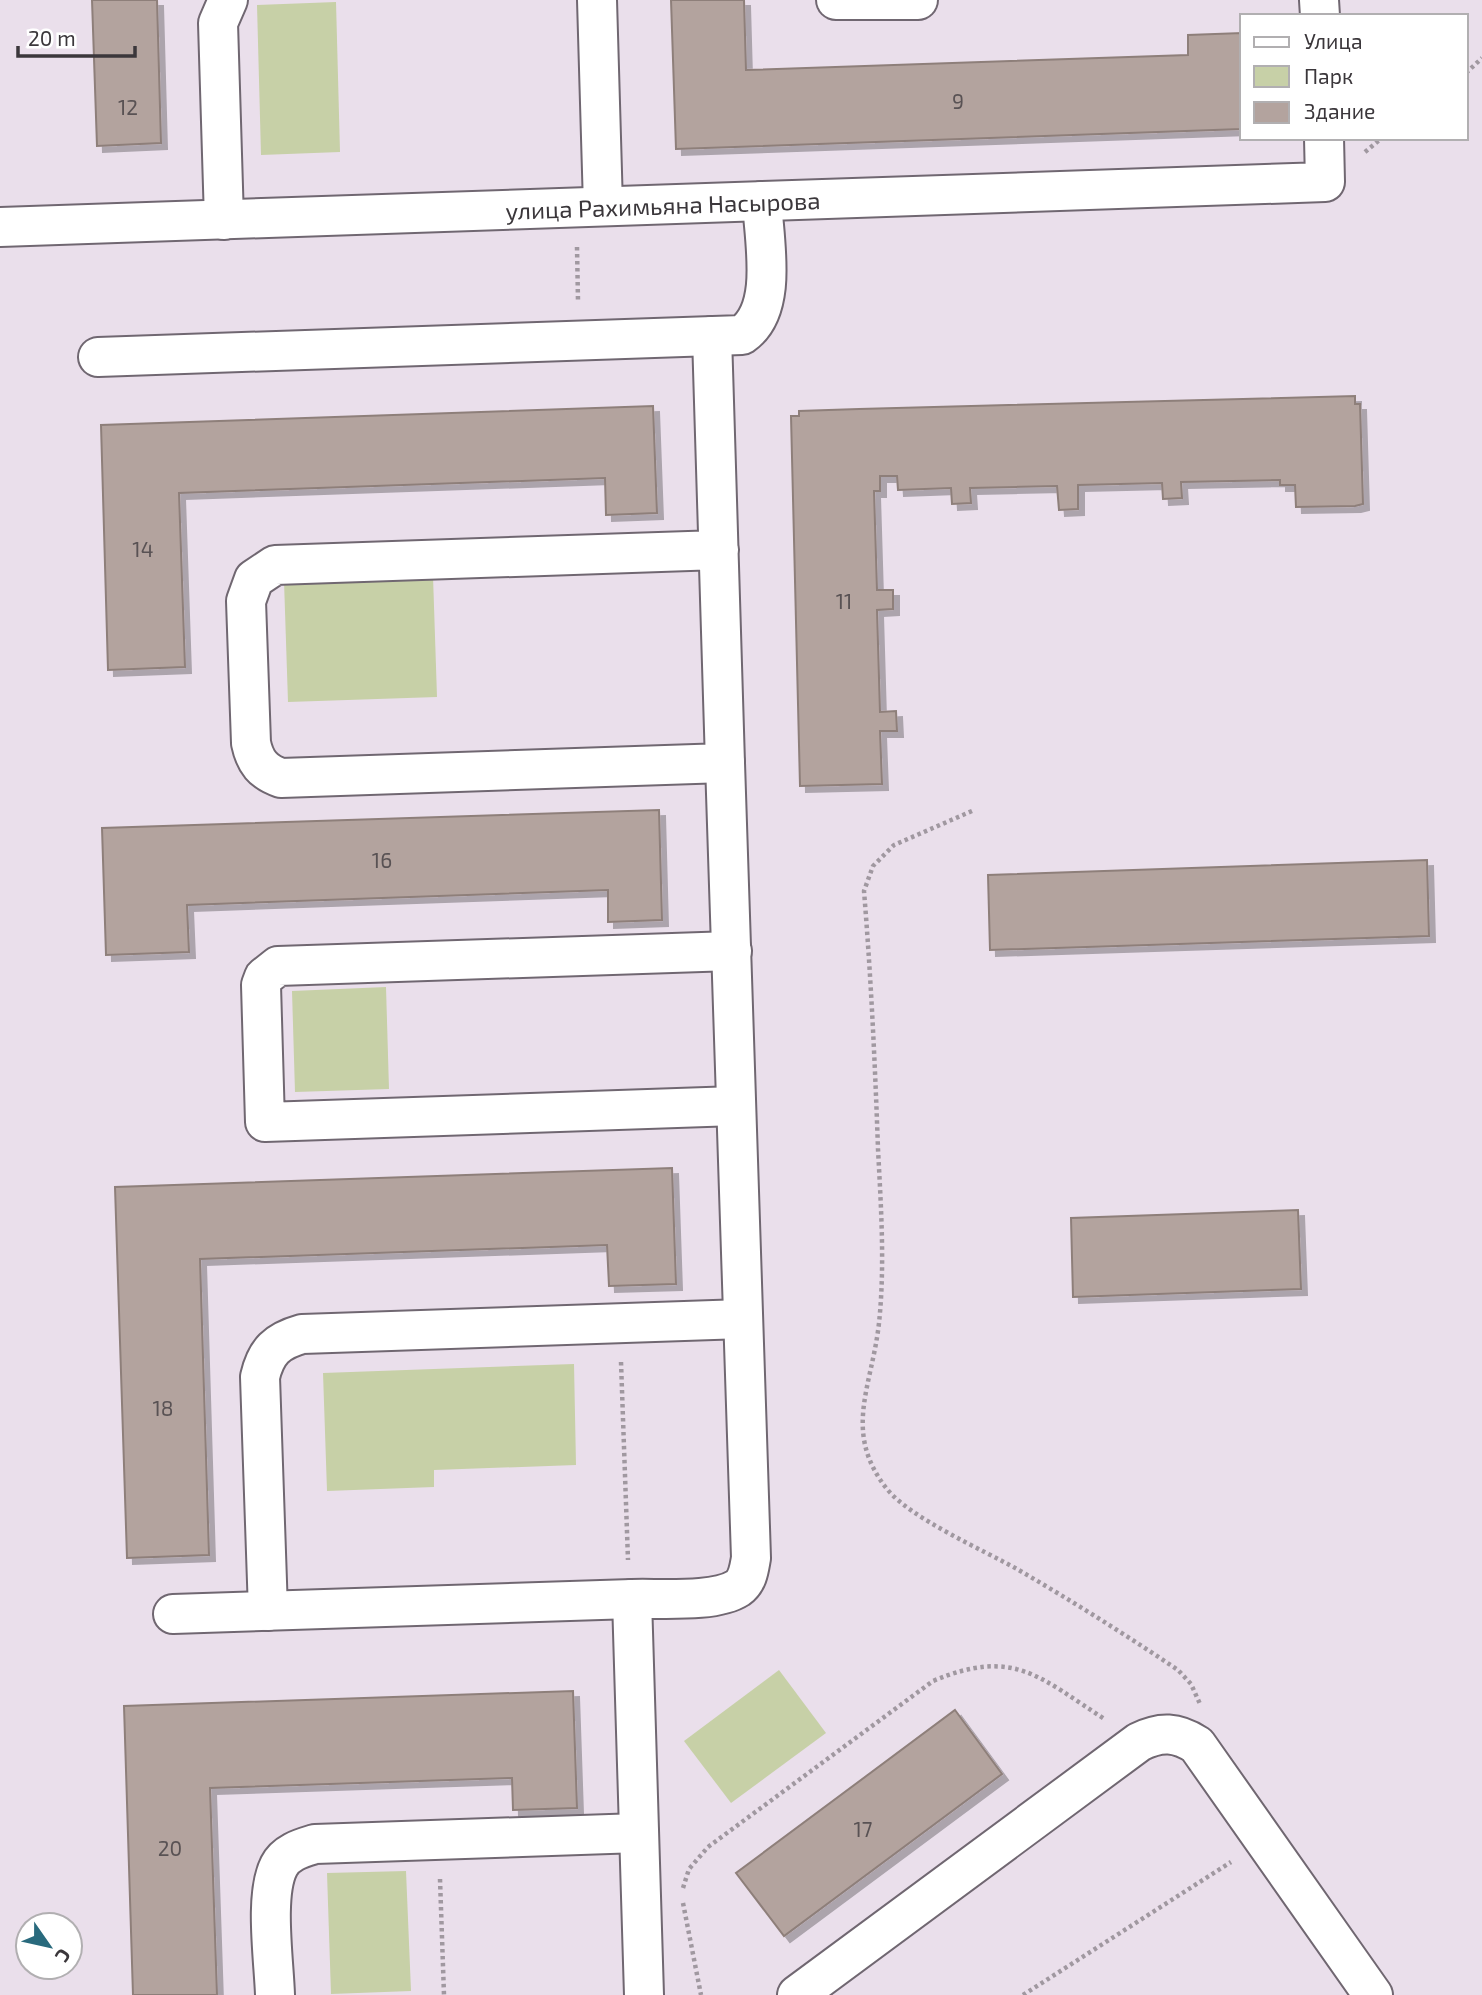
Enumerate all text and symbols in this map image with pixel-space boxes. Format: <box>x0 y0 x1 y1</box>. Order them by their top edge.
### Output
scale bar <box>18 14 135 58</box>
legend <box>1240 14 1468 140</box>
text: 20 m <box>28 25 76 50</box>
text: Улица <box>1304 28 1363 53</box>
text: Парк <box>1304 63 1353 88</box>
house number: 9 <box>952 88 964 113</box>
house number: 12 <box>118 94 138 119</box>
text: Здание <box>1304 98 1375 123</box>
street label: улица Рахимьяна Насырова <box>505 185 821 226</box>
house number: 14 <box>132 536 154 561</box>
house number: 11 <box>836 588 852 613</box>
house number: 16 <box>372 847 392 872</box>
house number: 18 <box>152 1395 174 1420</box>
house number: 17 <box>853 1816 873 1841</box>
house number: 20 <box>158 1835 182 1860</box>
north arrow <box>14 1911 84 1981</box>
text: С <box>51 1945 76 1967</box>

